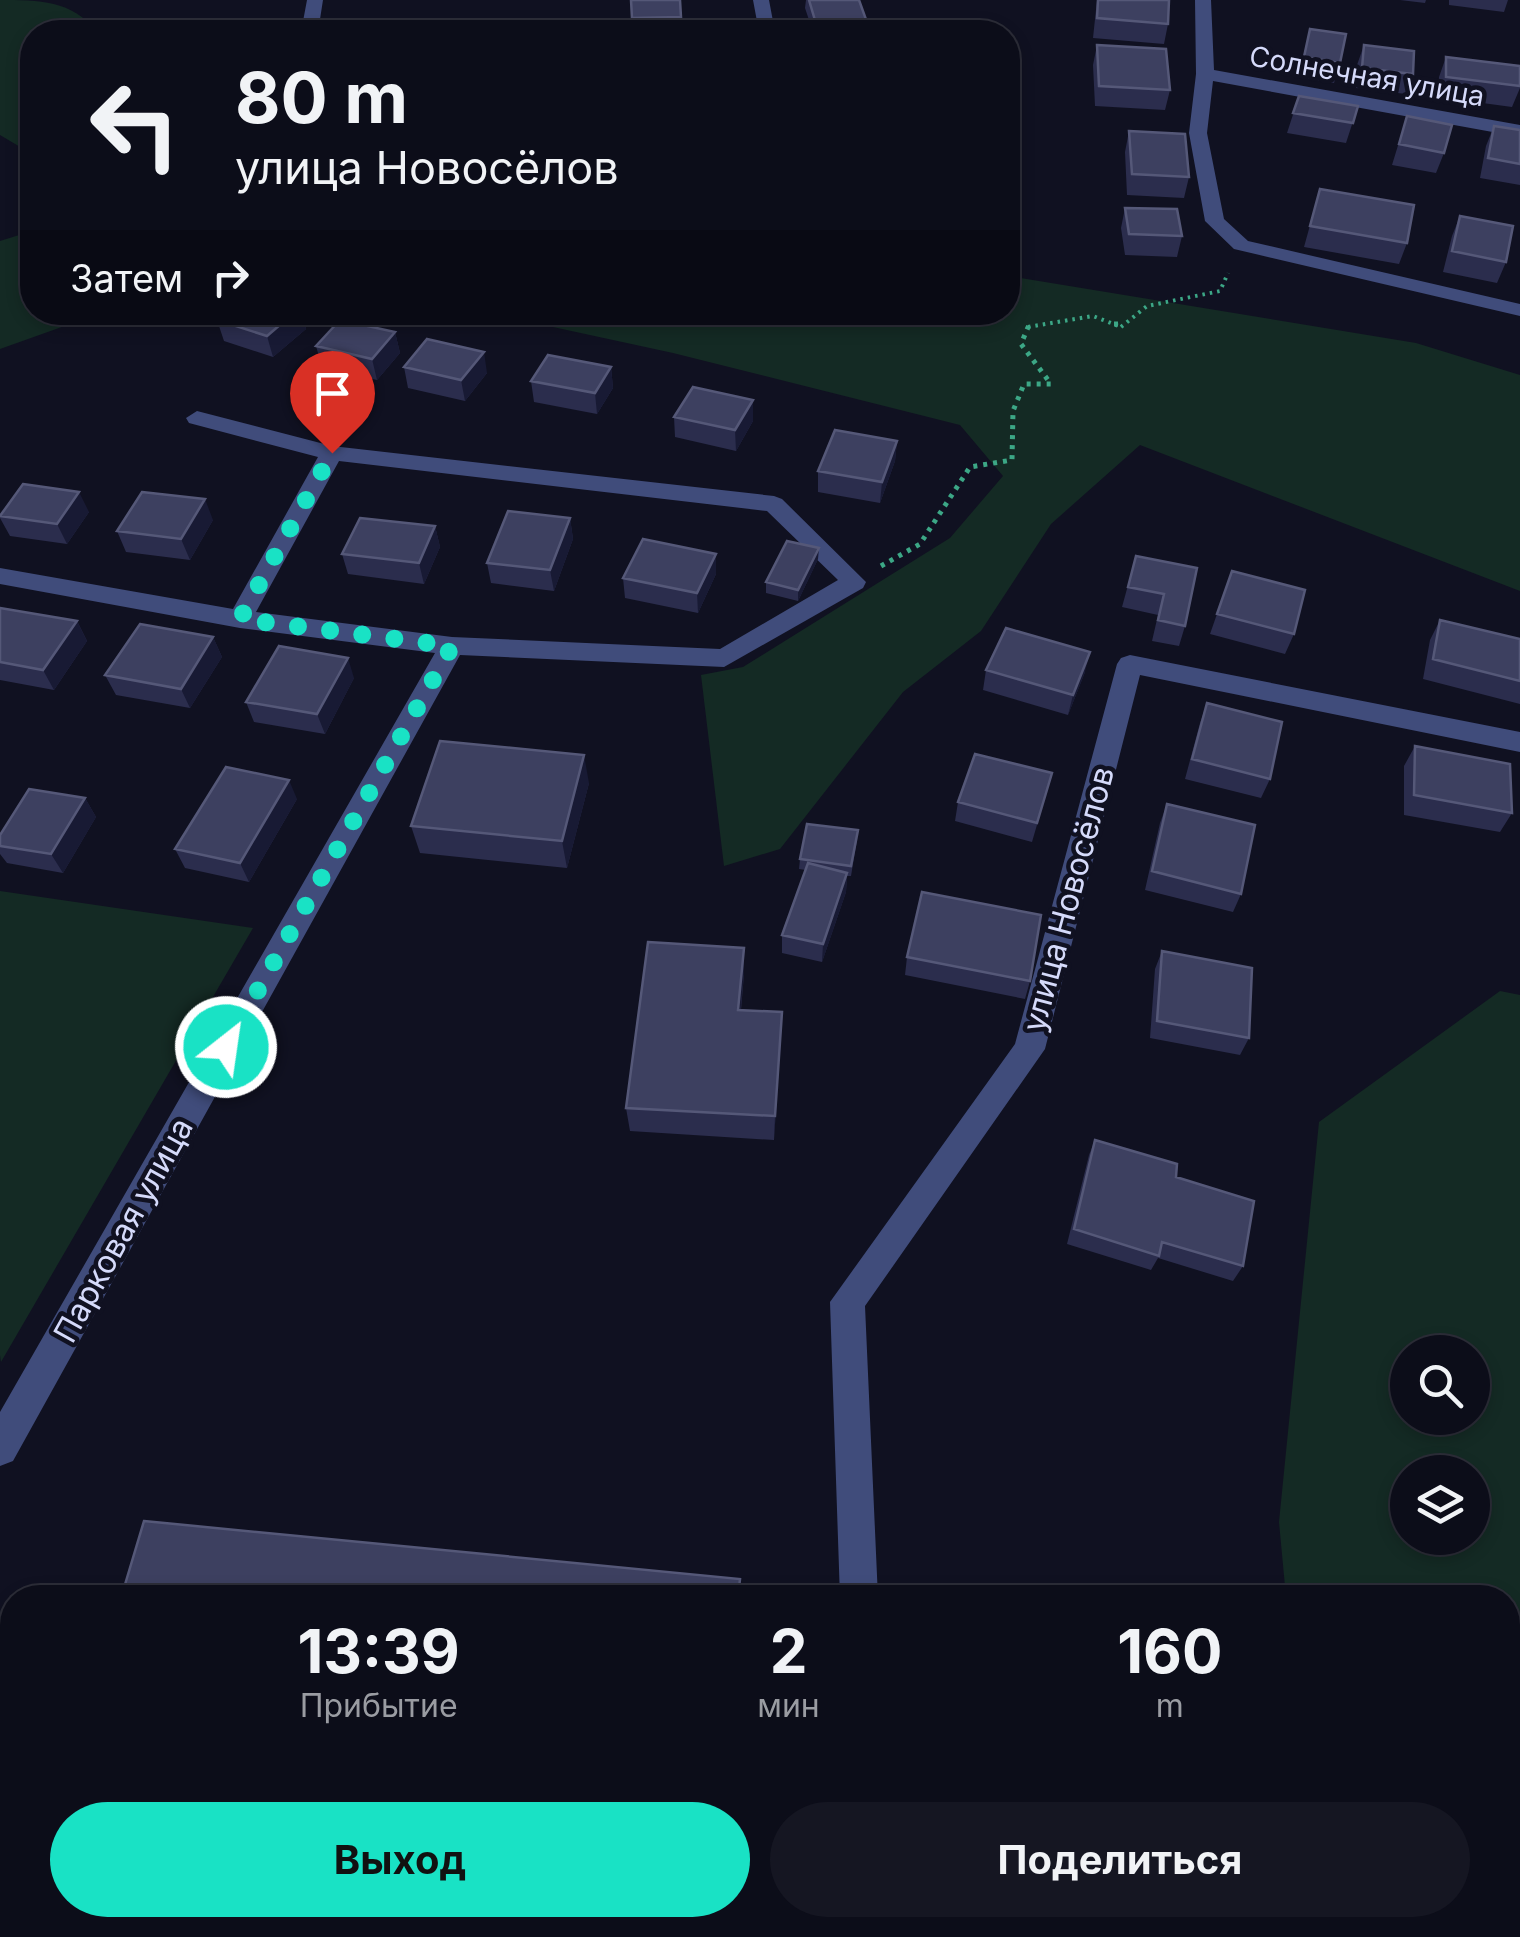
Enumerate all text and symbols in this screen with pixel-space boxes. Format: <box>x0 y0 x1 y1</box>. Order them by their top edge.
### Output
street label: Солнечная улица <box>1247 39 1487 113</box>
text: 80 m <box>235 55 408 140</box>
icon: left <box>70 60 200 190</box>
text: улица Новосёлов <box>235 140 619 195</box>
icon: right <box>203 250 258 305</box>
text: Затем <box>70 255 183 301</box>
pin <box>290 351 375 454</box>
icon: arrive <box>305 366 360 421</box>
street label: улица Новосёлов <box>1014 762 1122 1036</box>
position arrow <box>174 995 278 1099</box>
street label: Парковая улица <box>45 1111 201 1349</box>
map controls <box>1390 1335 1490 1555</box>
button: search <box>1390 1335 1490 1435</box>
button: layers <box>1390 1455 1490 1555</box>
text: 13:39 <box>297 1615 460 1687</box>
text: 2 <box>770 1615 807 1687</box>
text: 160 <box>1117 1615 1223 1687</box>
text: Прибытие <box>300 1686 458 1725</box>
text: мин <box>757 1686 820 1725</box>
text: m <box>1156 1686 1184 1725</box>
button: Выход <box>50 1802 750 1917</box>
button: Поделиться <box>770 1802 1470 1917</box>

